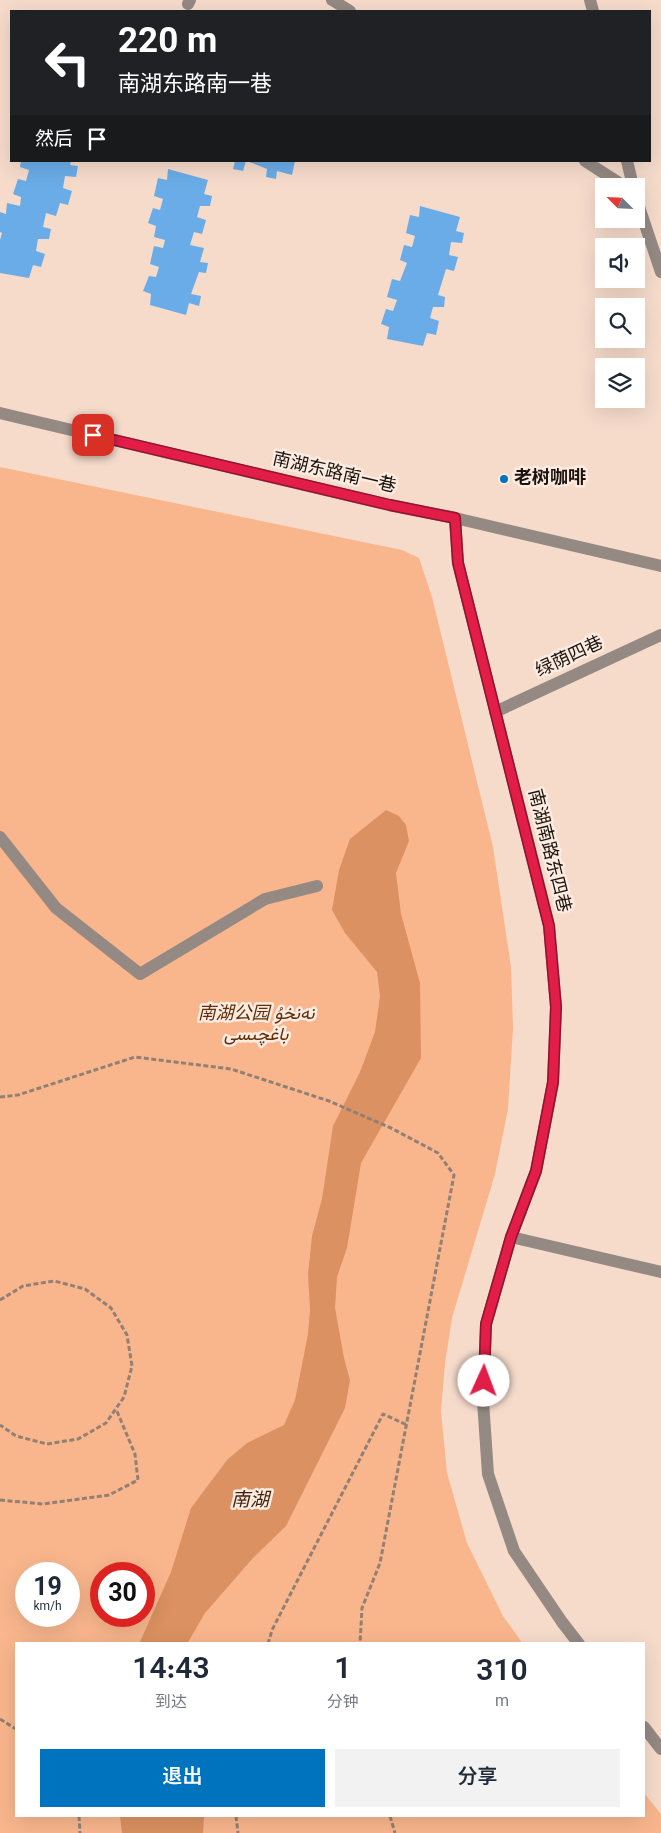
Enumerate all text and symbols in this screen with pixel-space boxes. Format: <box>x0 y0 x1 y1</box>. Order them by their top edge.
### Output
text: 220 m <box>118 16 217 71</box>
icon: left <box>35 30 100 95</box>
text: 南湖东路南一巷 <box>118 68 272 103</box>
icon: arrive <box>83 125 111 153</box>
text: 然后 <box>35 126 73 155</box>
north arrow <box>595 178 645 228</box>
map controls <box>595 178 645 408</box>
button: sound <box>595 238 645 288</box>
button: search <box>595 298 645 348</box>
button: layers <box>595 358 645 408</box>
pin <box>72 414 114 456</box>
icon: arrive <box>79 421 107 449</box>
street label: 南湖东路南一巷 <box>269 446 399 502</box>
place label: 老树咖啡 <box>514 465 586 493</box>
marker: 老树咖啡 <box>498 473 510 485</box>
street label: 绿荫四巷 <box>531 630 609 686</box>
street label: 南湖南路东四巷 <box>519 786 577 916</box>
park label: 南湖公园 نەنخۇ باغچىسى <box>198 1001 315 1050</box>
position arrow <box>457 1354 509 1406</box>
water label: 南湖 <box>231 1487 272 1516</box>
speed limit sign: 30 <box>90 1562 155 1627</box>
text: 19 <box>33 1569 62 1608</box>
text: km/h <box>33 1598 62 1616</box>
text: 14:43 <box>132 1647 210 1694</box>
text: 1 <box>334 1647 352 1694</box>
text: 310 <box>476 1649 528 1696</box>
text: m <box>495 1690 509 1715</box>
text: 到达 <box>155 1691 187 1716</box>
text: 分钟 <box>327 1691 359 1716</box>
button: 退出 <box>40 1749 325 1807</box>
button: 分享 <box>335 1749 620 1807</box>

